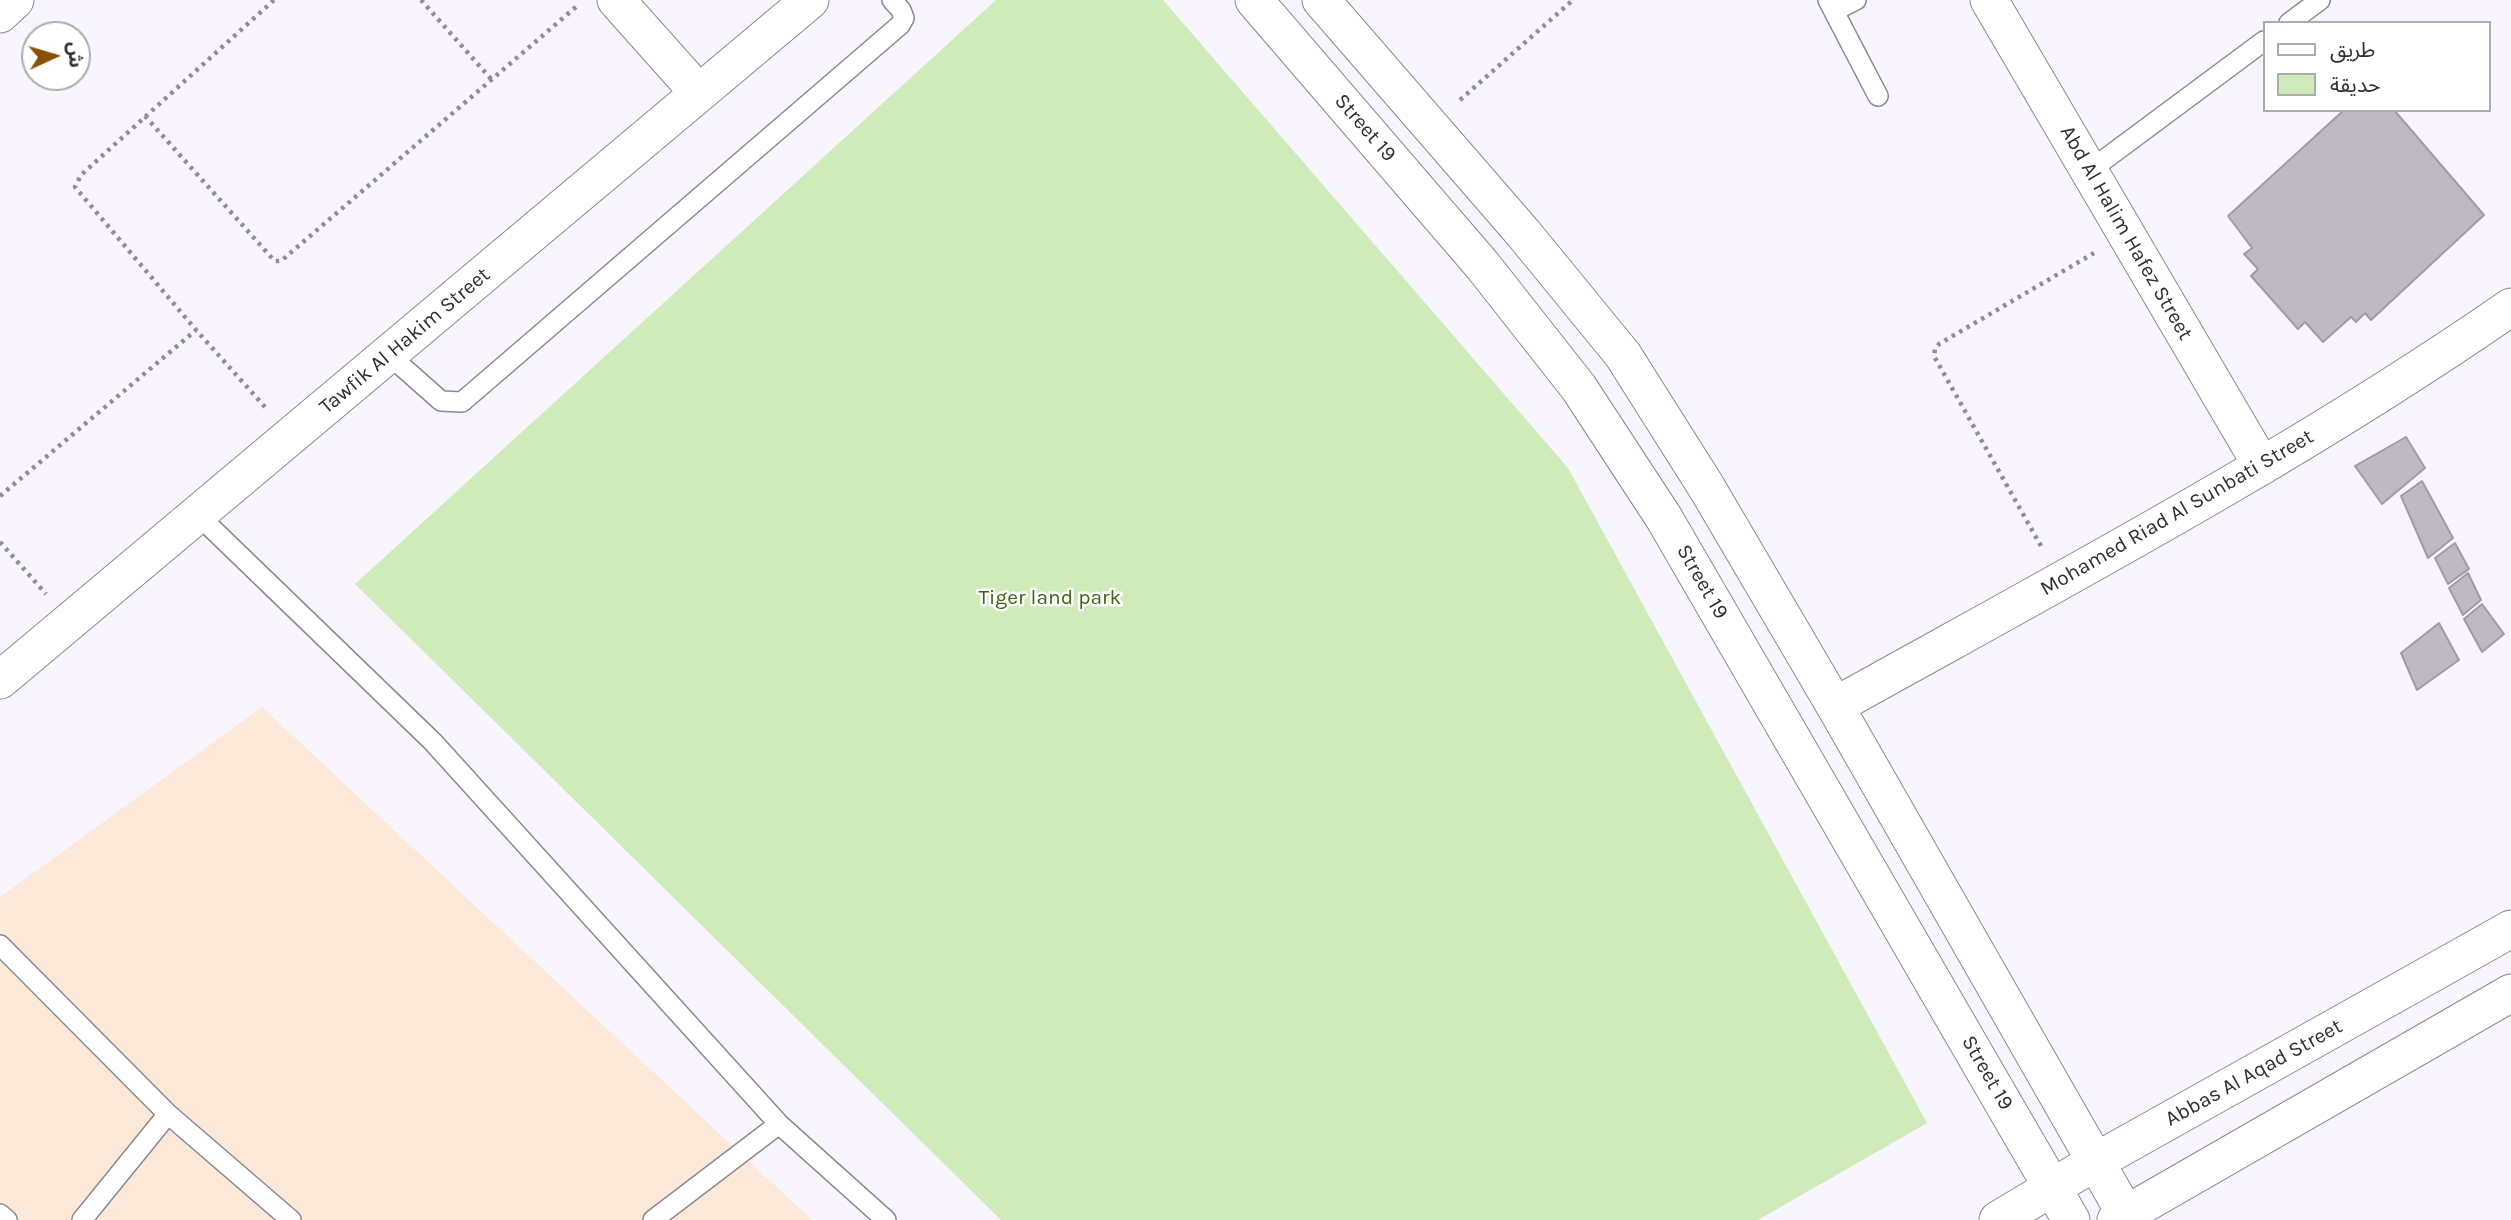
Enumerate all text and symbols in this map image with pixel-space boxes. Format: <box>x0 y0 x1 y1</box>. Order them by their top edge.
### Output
north arrow <box>21 21 91 91</box>
legend <box>2262 21 2490 112</box>
text: طريق <box>2330 38 2375 62</box>
text: ش <box>63 41 87 68</box>
text: حديقة <box>2330 73 2380 97</box>
street label: Street 19 <box>1329 89 1401 167</box>
street label: Abd Al Halim Hafez Street <box>2054 121 2198 345</box>
street label: Tawfik Al Hakim Street <box>315 262 495 420</box>
street label: Mohamed Riad Al Sunbati Street <box>2036 424 2318 602</box>
street label: Street 19 <box>1671 540 1733 624</box>
park label: Tiger land park <box>979 585 1121 611</box>
street label: Abbas Al Aqad Street <box>2161 1014 2347 1132</box>
street label: Street 19 <box>1956 1031 2018 1115</box>

